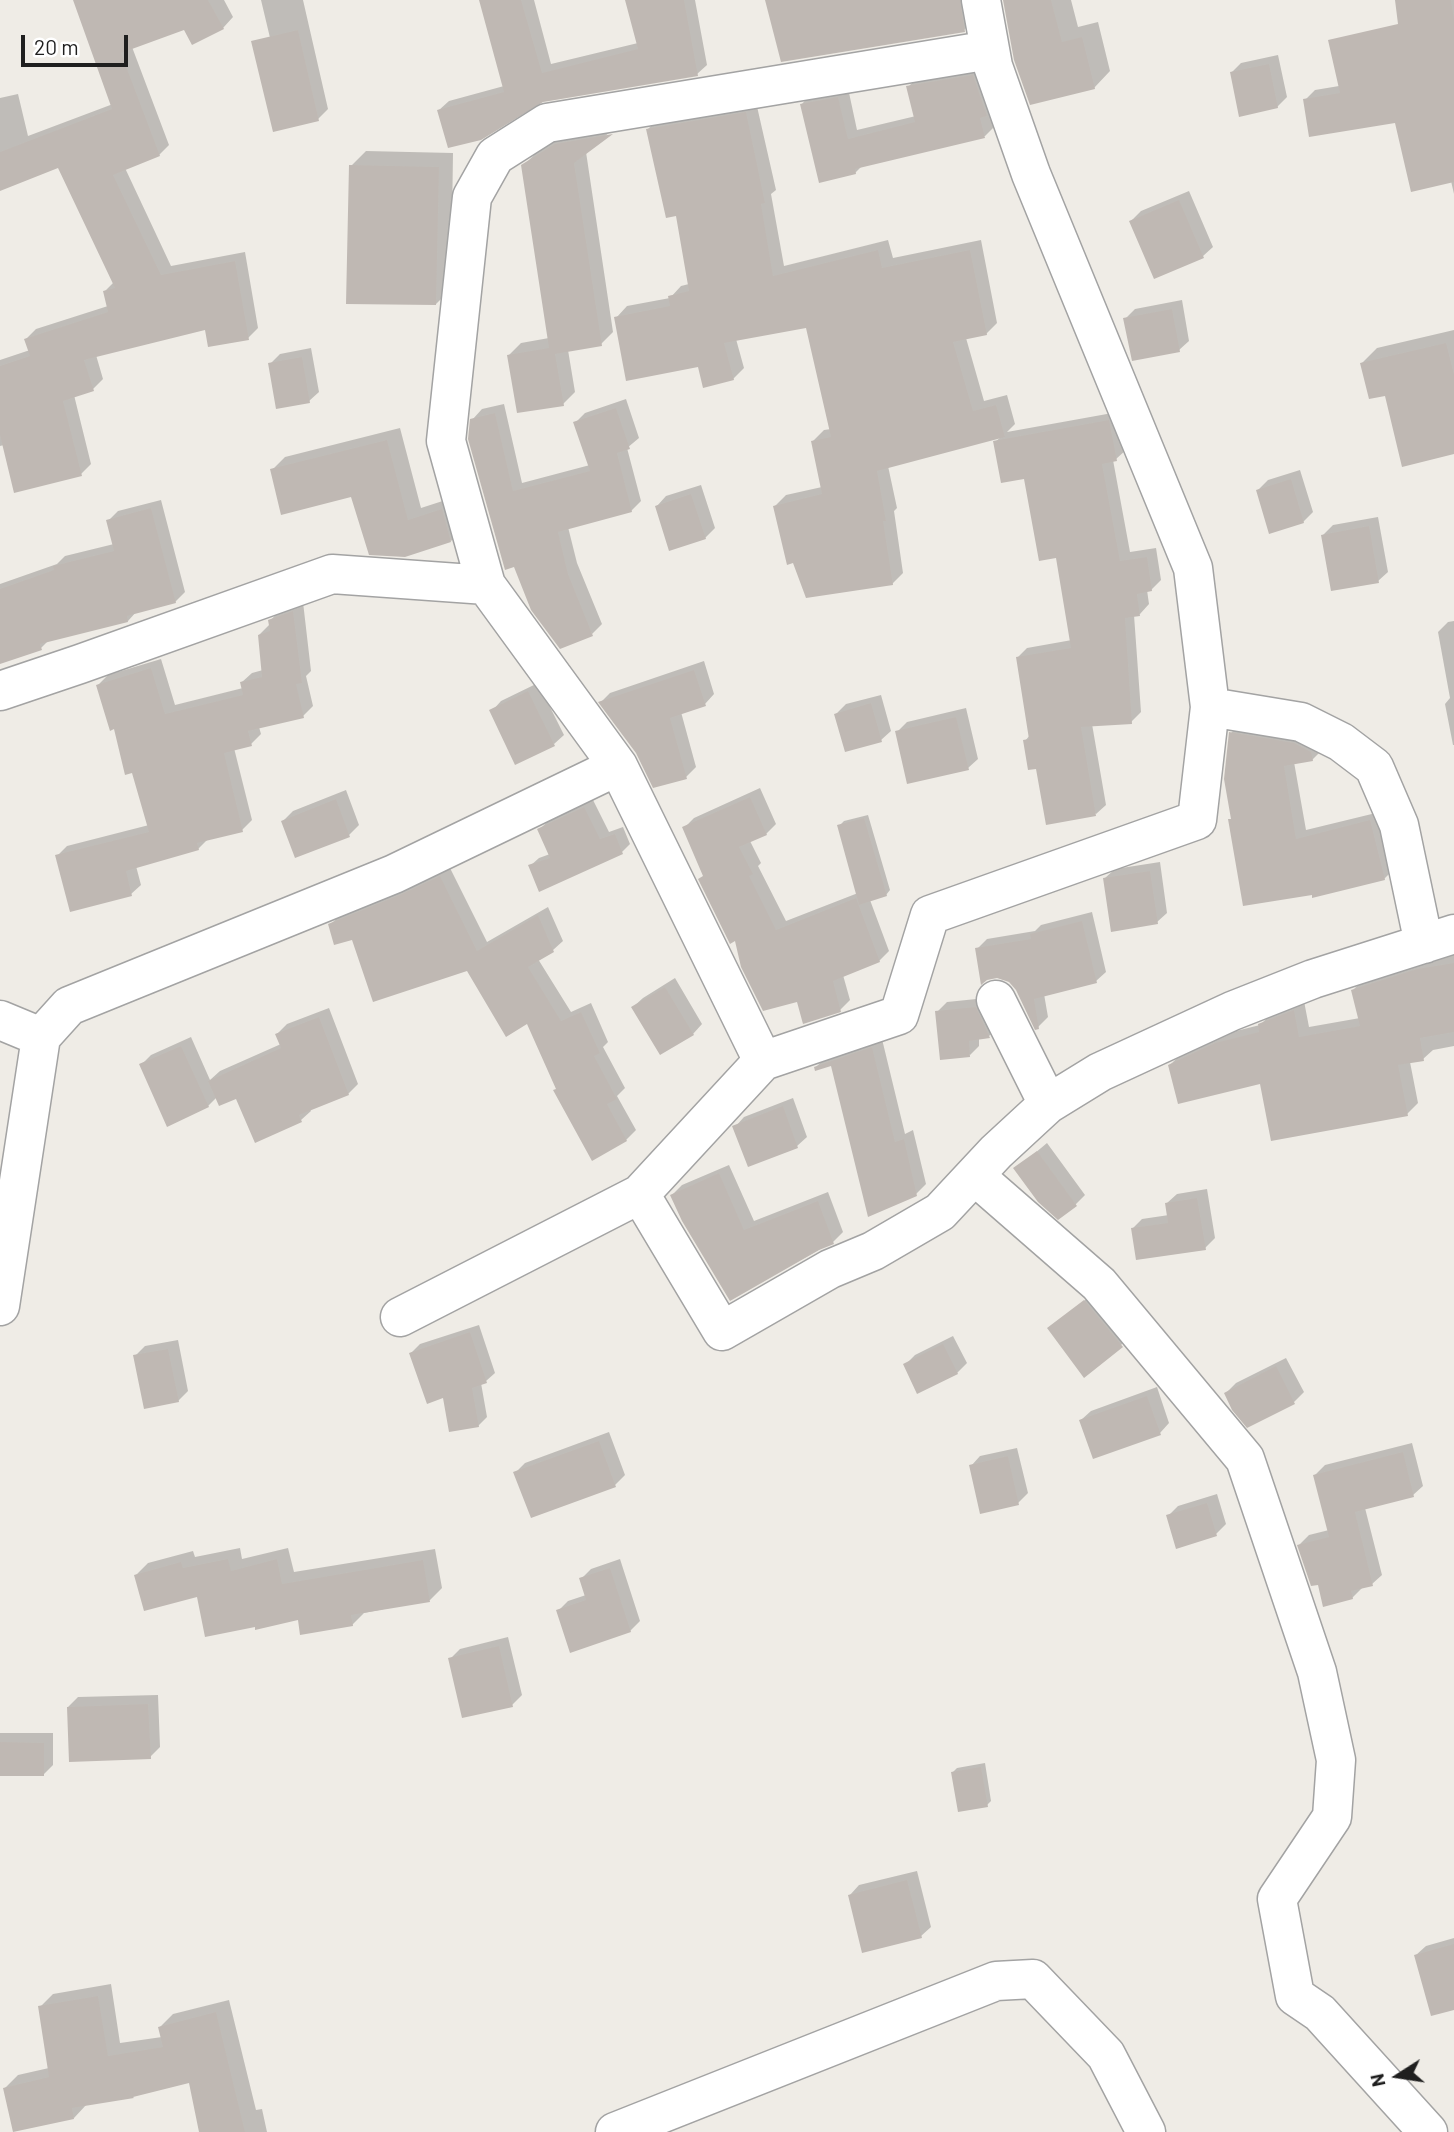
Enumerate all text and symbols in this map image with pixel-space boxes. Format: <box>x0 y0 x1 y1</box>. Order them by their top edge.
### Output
scale bar <box>24 21 131 65</box>
text: 20 m <box>34 34 79 59</box>
north arrow <box>1363 2041 1433 2111</box>
text: N <box>1364 2072 1390 2089</box>

